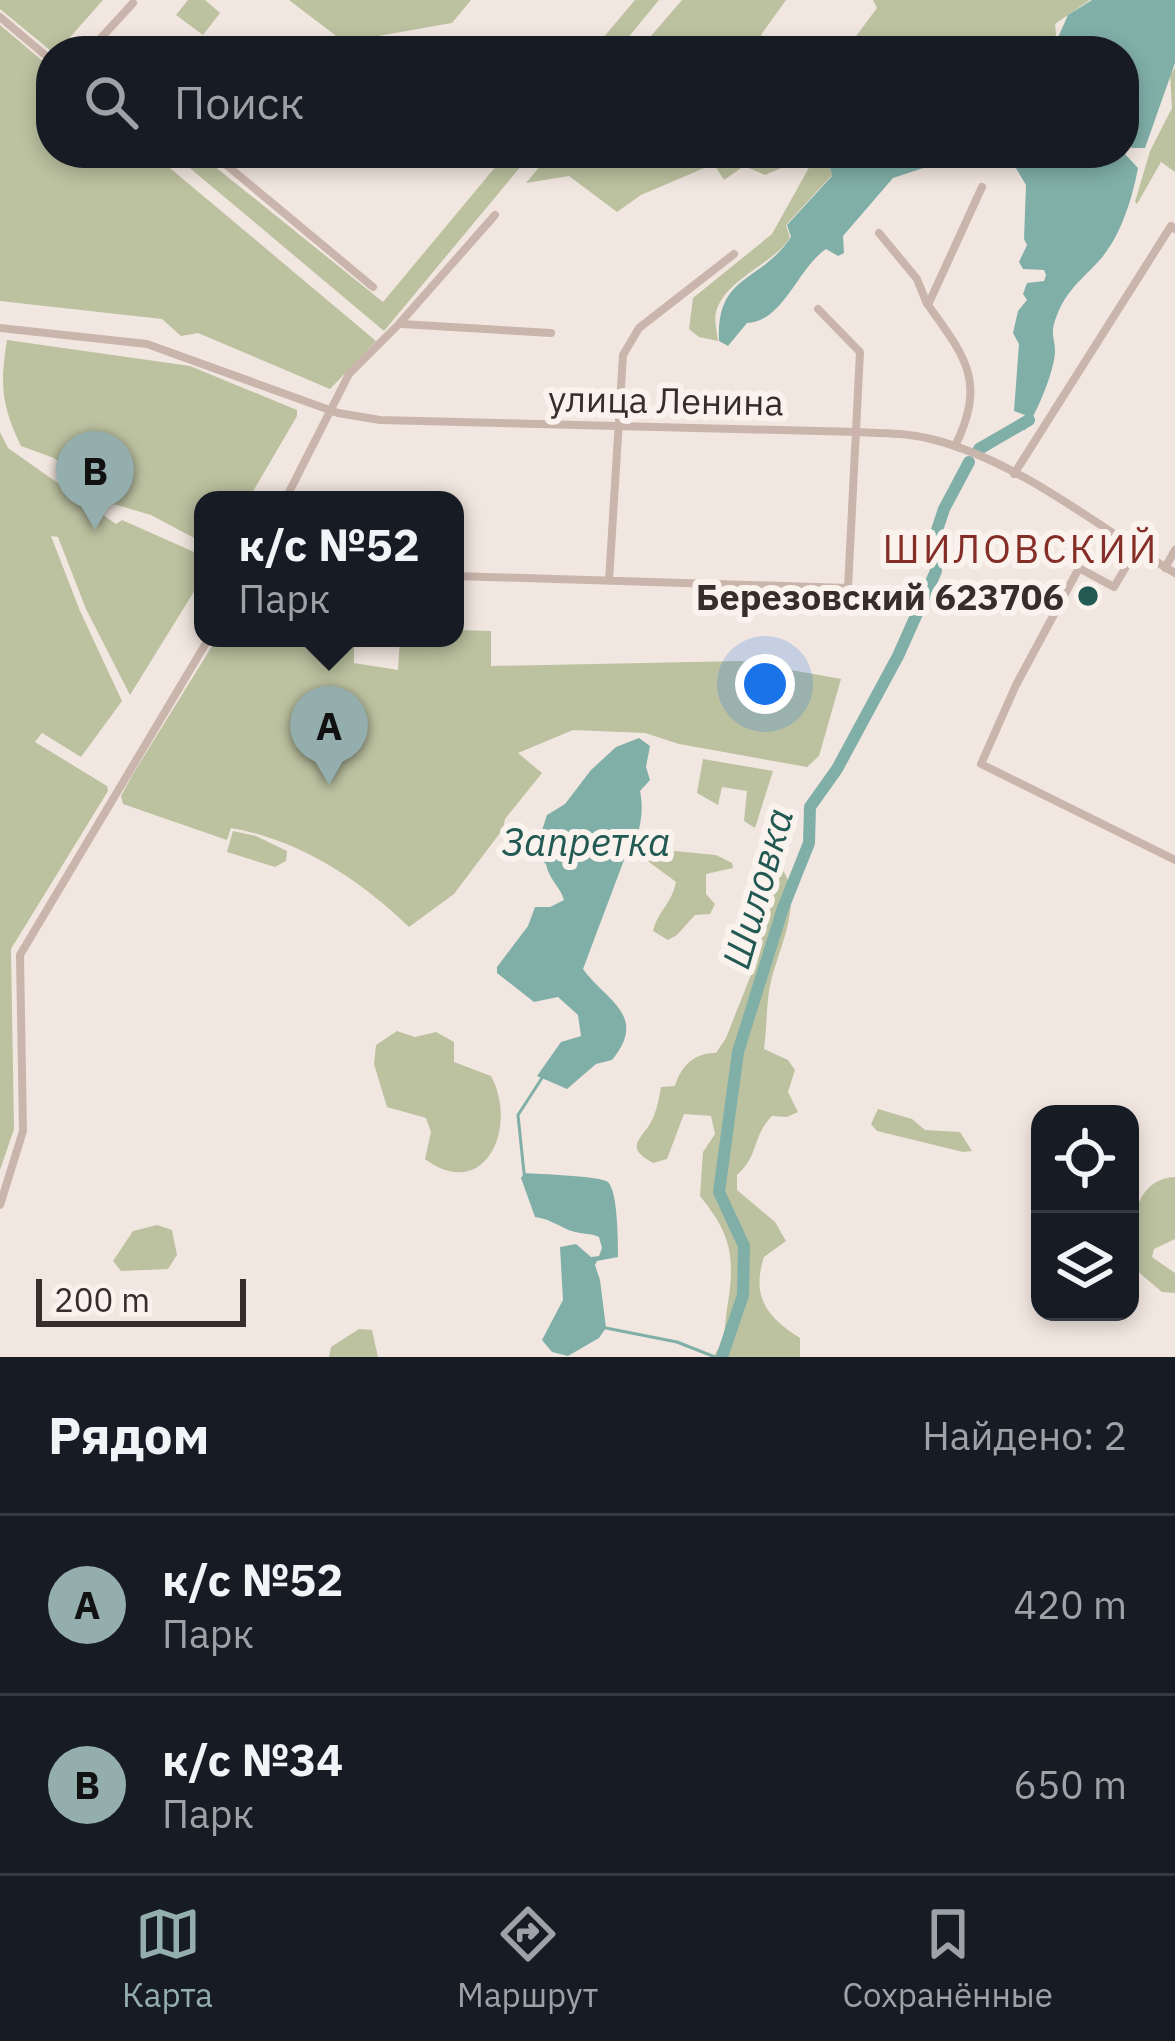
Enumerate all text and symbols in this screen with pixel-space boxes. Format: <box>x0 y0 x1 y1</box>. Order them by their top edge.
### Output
search box <box>36 36 1139 168</box>
icon: search <box>78 69 144 135</box>
text: Поиск <box>174 73 304 131</box>
street label: улица Ленина <box>548 374 784 426</box>
pin: B <box>56 431 134 530</box>
popup <box>194 491 464 647</box>
text: к/с №52 <box>238 515 420 573</box>
district label: ШИЛОВСКИЙ <box>883 523 1159 574</box>
text: Парк <box>238 573 330 624</box>
place label: Березовский 623706 <box>696 573 1064 620</box>
marker: Березовский 623706 <box>1075 583 1101 609</box>
your location <box>735 654 795 714</box>
pin: A <box>290 686 368 785</box>
water label: Шиловка <box>710 802 804 974</box>
water label: Запретка <box>502 816 670 867</box>
map controls <box>1031 1105 1139 1321</box>
button: locate <box>1031 1105 1139 1213</box>
button: layers <box>1031 1213 1139 1321</box>
scale bar <box>36 1273 246 1326</box>
text: 200 m <box>54 1278 150 1321</box>
text: Рядом <box>48 1402 210 1468</box>
text: Найдено: 2 <box>922 1410 1127 1461</box>
text: к/с №52 <box>162 1550 343 1608</box>
text: A <box>74 1579 100 1630</box>
text: 420 m <box>1014 1579 1127 1630</box>
text: Парк <box>162 1608 254 1659</box>
text: к/с №34 <box>162 1730 343 1788</box>
text: B <box>74 1759 100 1810</box>
text: 650 m <box>1014 1759 1127 1810</box>
text: Парк <box>162 1788 254 1839</box>
tab: Карта <box>122 1901 213 2016</box>
tab: Маршрут <box>457 1901 598 2016</box>
tab: Сохранённые <box>842 1901 1053 2016</box>

